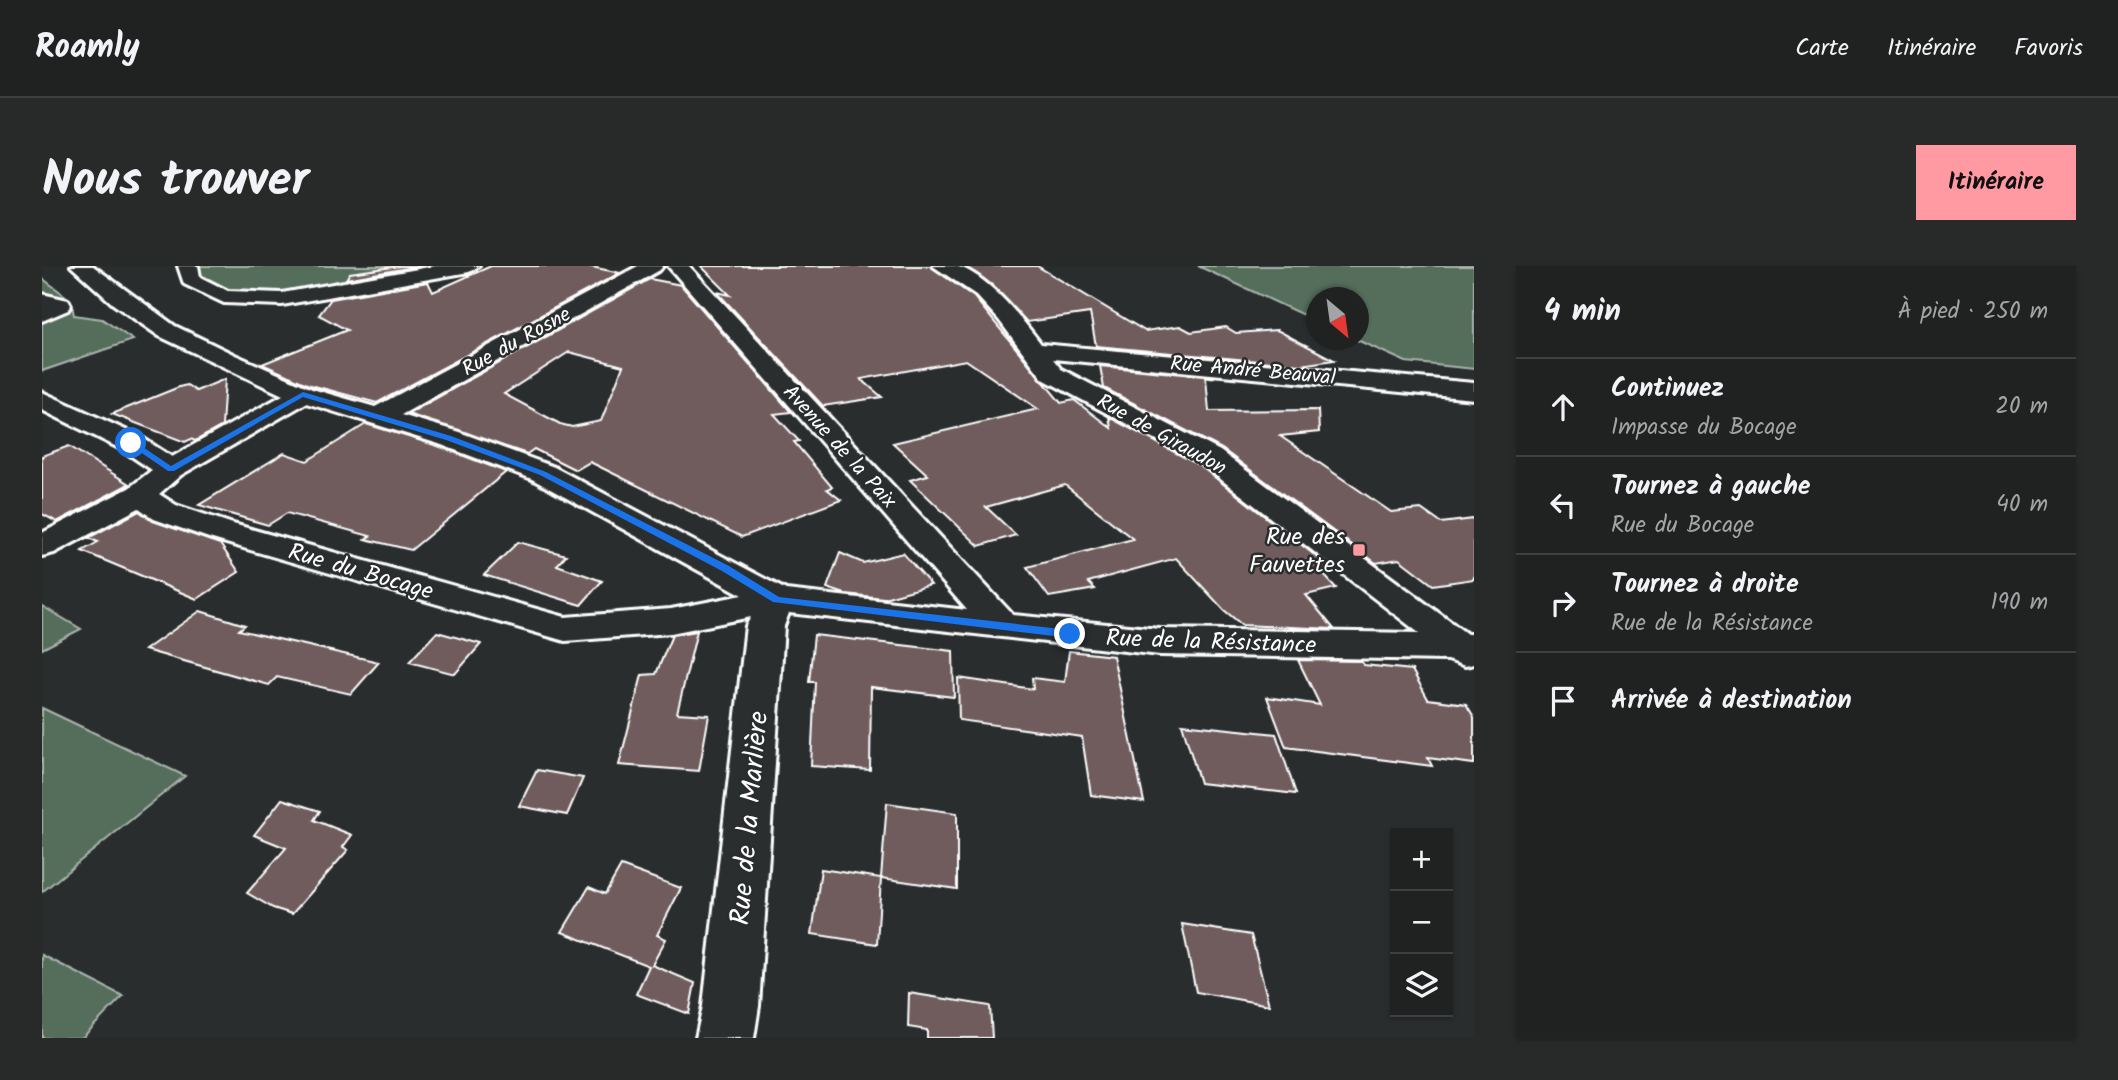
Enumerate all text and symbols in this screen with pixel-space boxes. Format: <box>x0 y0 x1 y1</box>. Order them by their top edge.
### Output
text: Roamly <box>35 22 140 75</box>
text: Carte <box>1795 29 1849 68</box>
text: Itinéraire <box>1887 29 1976 68</box>
text: Favoris <box>2014 29 2083 68</box>
text: Nous trouver <box>42 143 309 221</box>
button: Itinéraire <box>1916 145 2076 220</box>
north arrow <box>1306 287 1369 350</box>
text: 4 min <box>1544 288 1621 336</box>
text: À pied · 250 m <box>1898 294 2048 330</box>
street label: Rue du Rosne <box>456 298 578 386</box>
street label: Rue André Beauval <box>1169 348 1337 395</box>
text: Continuez <box>1611 368 1724 410</box>
street label: Avenue de la Paix <box>774 378 904 517</box>
street label: Rue de Giraudon <box>1090 386 1232 485</box>
icon: ahead <box>1544 388 1582 426</box>
text: 20 m <box>1996 389 2048 425</box>
text: Impasse du Bocage <box>1611 410 1797 446</box>
route start <box>115 427 146 458</box>
text: Tournez à gauche <box>1611 466 1811 508</box>
icon: left <box>1544 486 1582 524</box>
text: 40 m <box>1996 487 2048 523</box>
text: Rue du Bocage <box>1611 508 1754 544</box>
place label: Rue des Fauvettes <box>1249 518 1345 585</box>
street label: Rue du Bocage <box>283 533 438 612</box>
marker: Rue des Fauvettes <box>1351 542 1367 558</box>
text: Tournez à droite <box>1611 564 1799 606</box>
icon: right <box>1544 584 1582 622</box>
text: 190 m <box>1991 585 2048 621</box>
text: Rue de la Résistance <box>1611 606 1813 642</box>
route end <box>1054 618 1085 649</box>
street label: Rue de la Résistance <box>1105 619 1317 666</box>
text: Arrivée à destination <box>1611 680 1852 722</box>
icon: arrive <box>1544 682 1582 720</box>
street label: Rue de la Marlière <box>719 709 782 927</box>
map controls <box>1390 828 1453 1017</box>
button: + <box>1390 828 1453 891</box>
button: − <box>1390 891 1453 954</box>
button: layers <box>1390 954 1453 1017</box>

